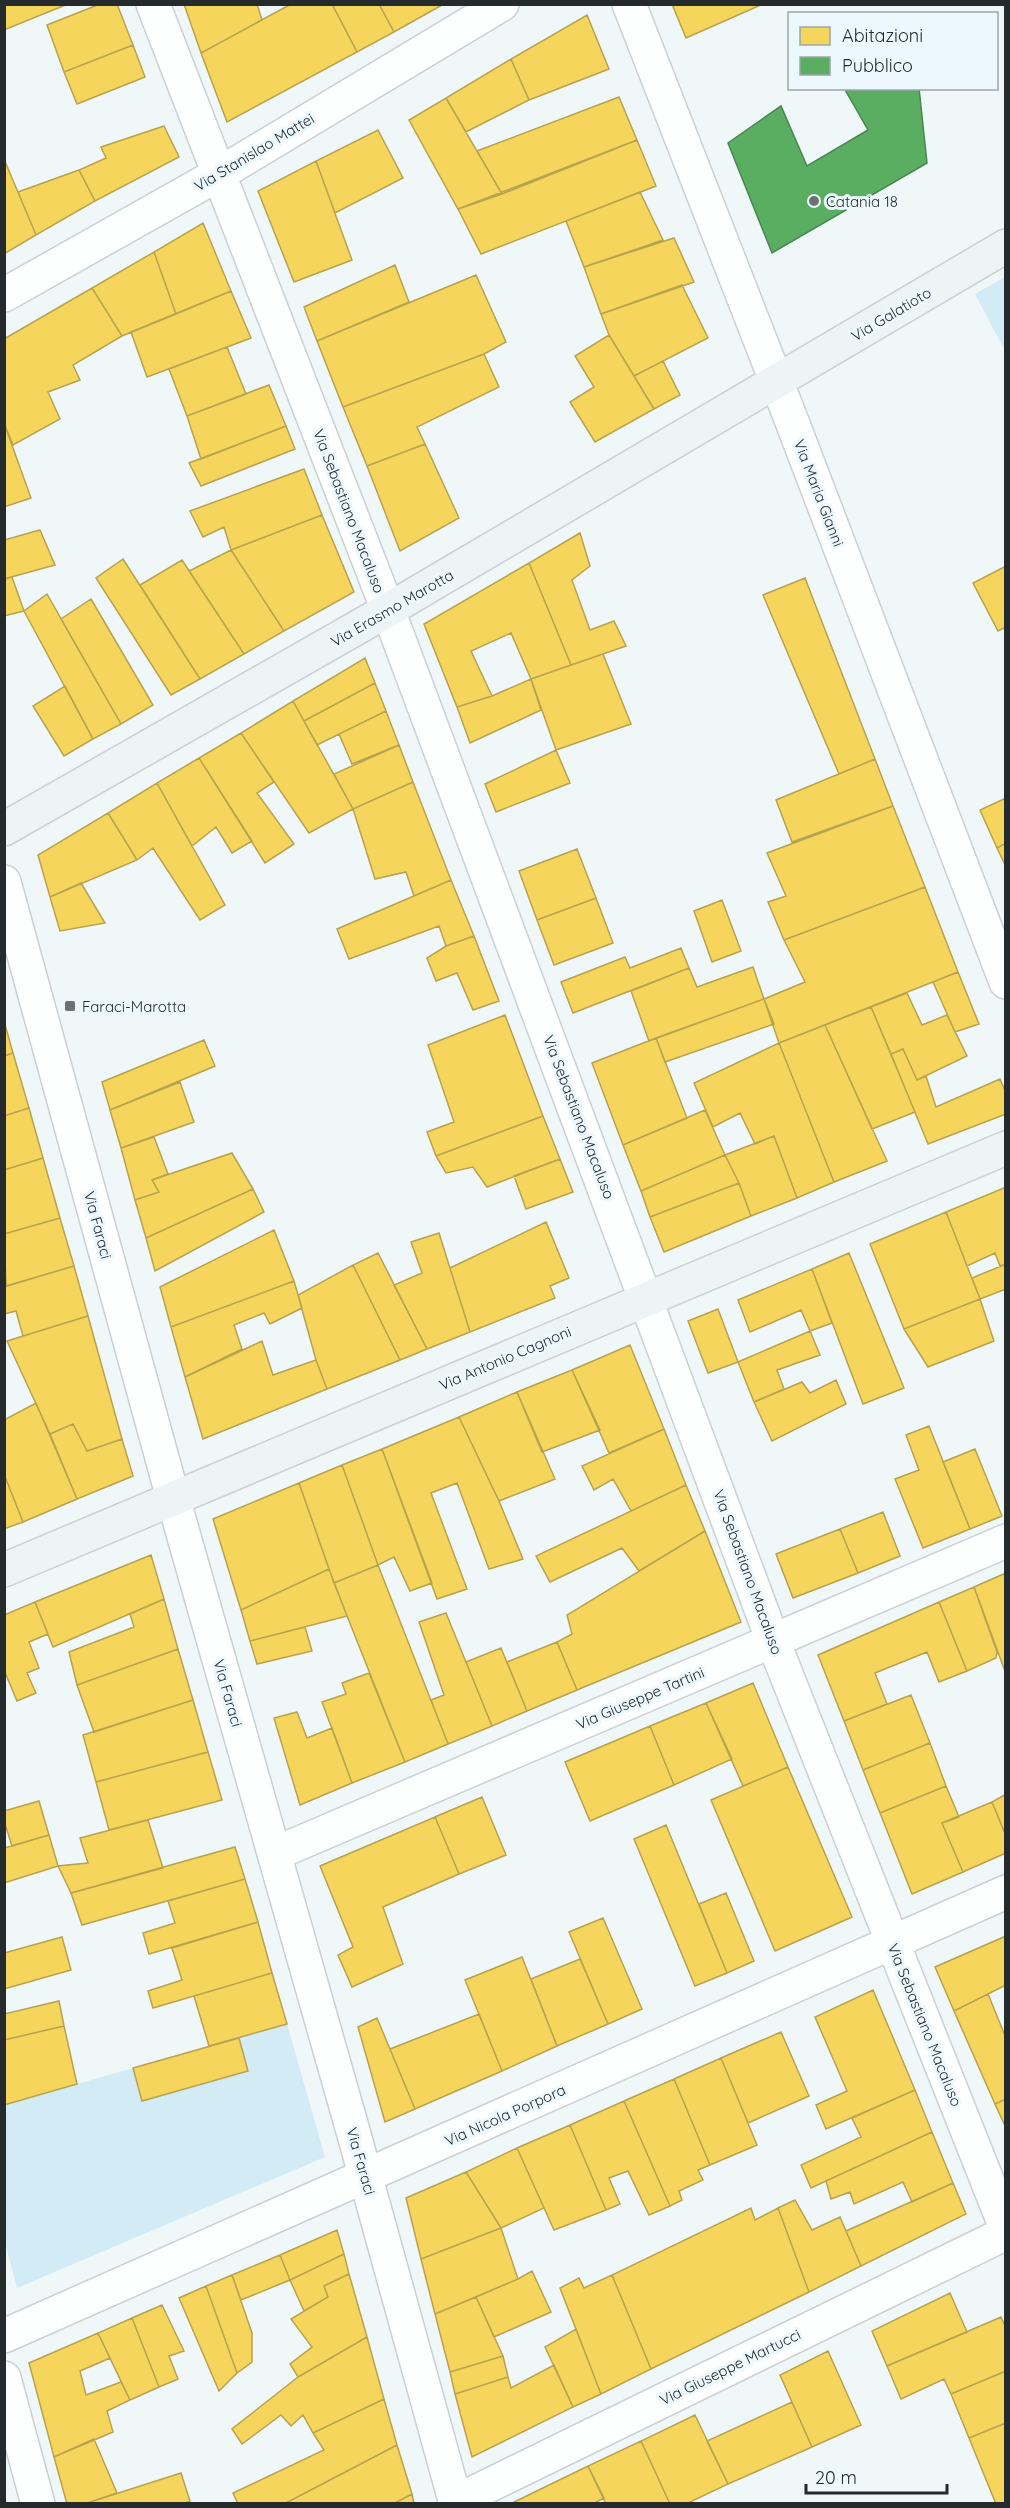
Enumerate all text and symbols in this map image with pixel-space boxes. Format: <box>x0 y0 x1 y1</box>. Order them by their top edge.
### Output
legend <box>788 12 998 90</box>
text: Abitazioni <box>842 24 923 47</box>
text: Pubblico <box>842 54 913 77</box>
street label: Via Stanislao Mattei <box>190 109 318 195</box>
place label: Catania 18 <box>826 192 898 211</box>
marker: Catania 18 <box>807 194 821 208</box>
street label: Via Galatioto <box>848 283 934 345</box>
street label: Via Sebastiano Macaluso <box>309 426 389 596</box>
street label: Via Maria Gianni <box>790 437 848 549</box>
street label: Via Erasmo Marotta <box>327 565 457 651</box>
place label: Faraci-Marotta <box>82 997 186 1016</box>
marker: Faraci-Marotta <box>63 999 77 1013</box>
street label: Via Sebastiano Macaluso <box>539 1032 619 1202</box>
street label: Via Faraci <box>80 1189 116 1261</box>
street label: Via Antonio Cagnoni <box>436 1322 574 1394</box>
street label: Via Sebastiano Macaluso <box>709 1487 787 1657</box>
street label: Via Faraci <box>209 1657 247 1729</box>
street label: Via Giuseppe Tartini <box>573 1662 707 1734</box>
street label: Via Sebastiano Macaluso <box>884 1941 966 2109</box>
street label: Via Nicola Porpora <box>442 2080 568 2150</box>
street label: Via Faraci <box>342 2125 380 2197</box>
street label: Via Giuseppe Martucci <box>656 2325 804 2409</box>
scale bar <box>806 2457 947 2495</box>
text: 20 m <box>815 2466 857 2489</box>

